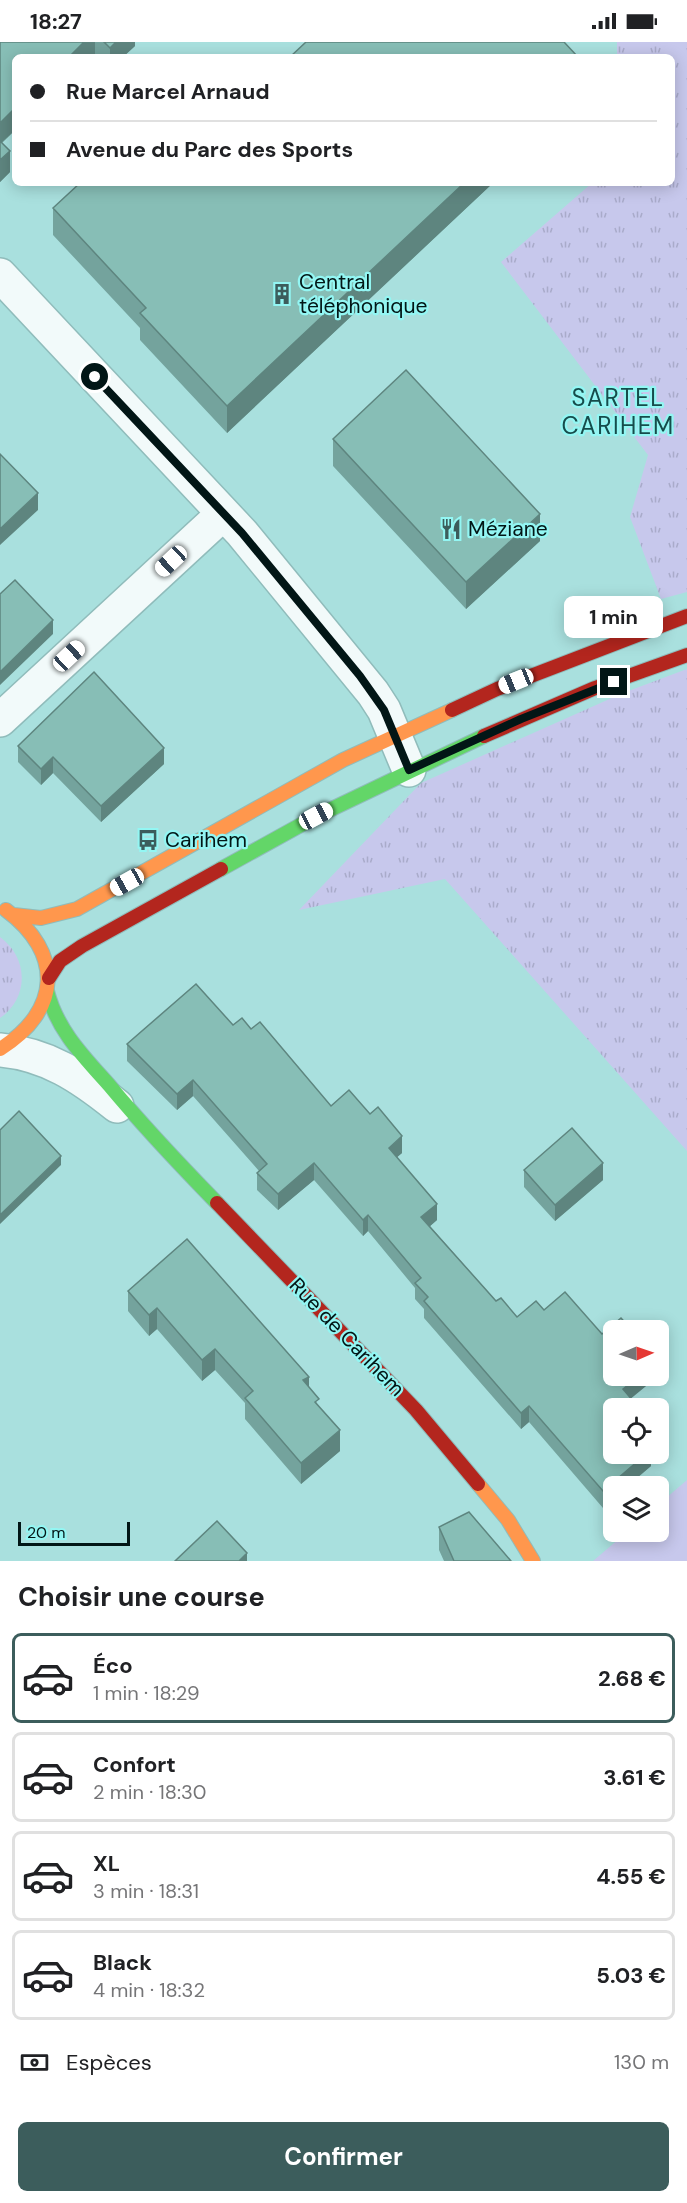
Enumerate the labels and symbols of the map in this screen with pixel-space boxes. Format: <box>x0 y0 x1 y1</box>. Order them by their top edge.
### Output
place label: Central téléphonique <box>299 268 427 320</box>
building icon: Central téléphonique <box>270 282 294 306</box>
route start <box>81 363 108 390</box>
district label: SARTEL CARIHEM <box>561 382 675 441</box>
place label: Méziane <box>468 515 548 543</box>
restaurant icon: Méziane <box>439 517 463 541</box>
car <box>152 542 190 580</box>
callout: 1 min <box>564 595 664 637</box>
car <box>50 637 88 675</box>
car <box>496 666 536 696</box>
route end <box>600 668 627 695</box>
car <box>296 800 336 832</box>
place label: Carihem <box>165 826 247 854</box>
bus stop icon: Carihem <box>136 828 160 852</box>
car <box>107 865 147 899</box>
street label: Rue de Carihem <box>283 1272 411 1402</box>
north arrow <box>603 1320 669 1386</box>
scale bar <box>18 1519 130 1546</box>

